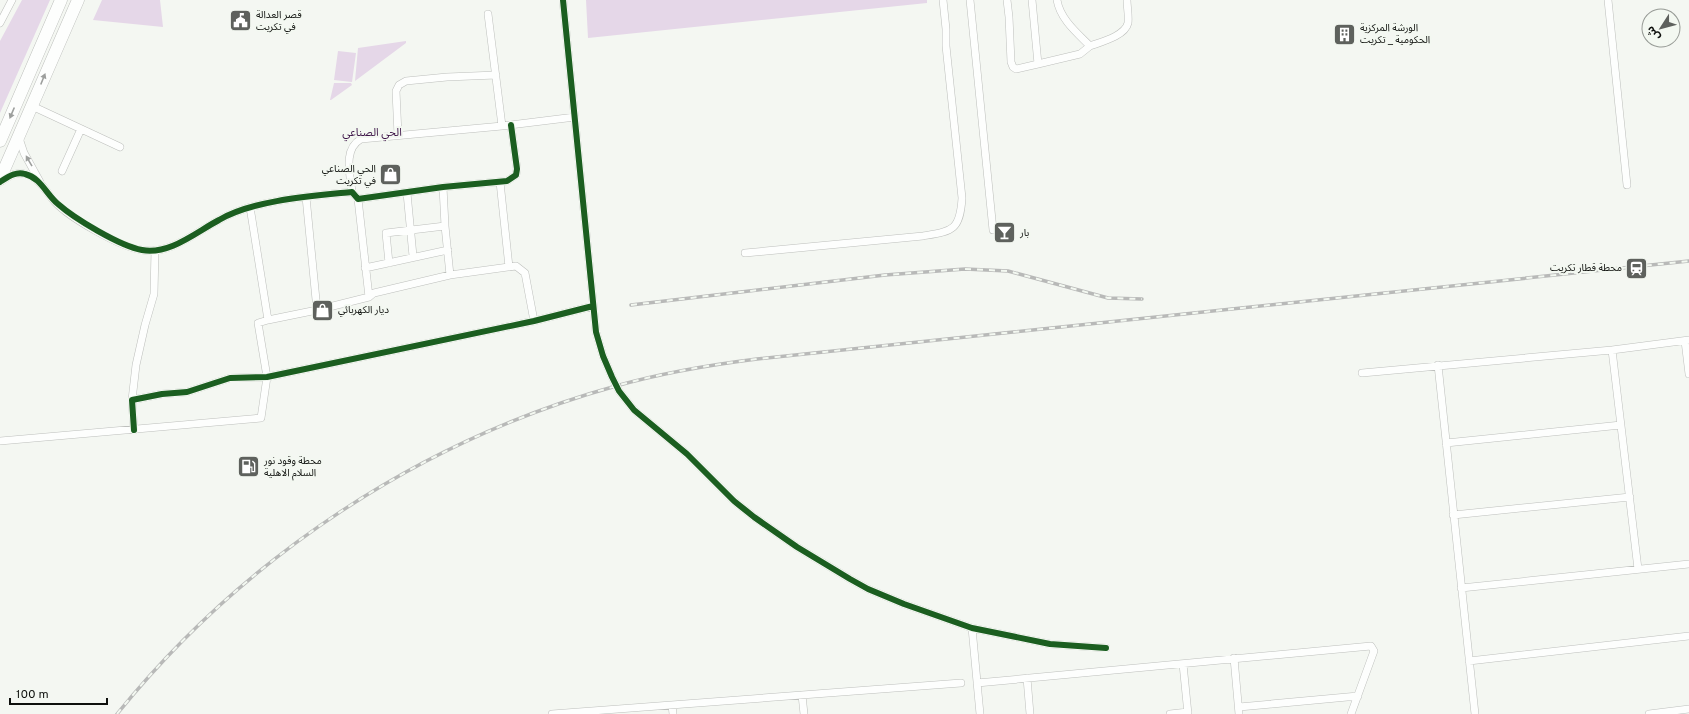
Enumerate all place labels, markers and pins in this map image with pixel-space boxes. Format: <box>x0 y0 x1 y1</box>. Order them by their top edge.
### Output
public building icon: قصر العدالة في تكريت <box>228 8 254 34</box>
place label: قصر العدالة في تكريت <box>256 9 302 34</box>
building icon: الورشة المركزية الحكومية _ تكريت <box>1331 21 1357 47</box>
place label: الورشة المركزية الحكومية _ تكريت <box>1360 22 1430 47</box>
shop icon: الحي الصناعي في تكريت <box>378 162 404 188</box>
place label: الحي الصناعي في تكريت <box>322 163 377 188</box>
bar icon: بار <box>991 220 1017 246</box>
place label: بار <box>1019 227 1030 240</box>
station icon: محطة قطار تكريت <box>1624 255 1650 281</box>
place label: محطة قطار تكريت <box>1550 262 1622 275</box>
shop icon: ديار الكهربائي <box>310 297 336 323</box>
place label: ديار الكهربائي <box>338 304 389 317</box>
fuel station icon: محطة وقود نور السلام الاهلية <box>236 454 262 480</box>
place label: محطة وقود نور السلام الاهلية <box>263 455 322 481</box>

